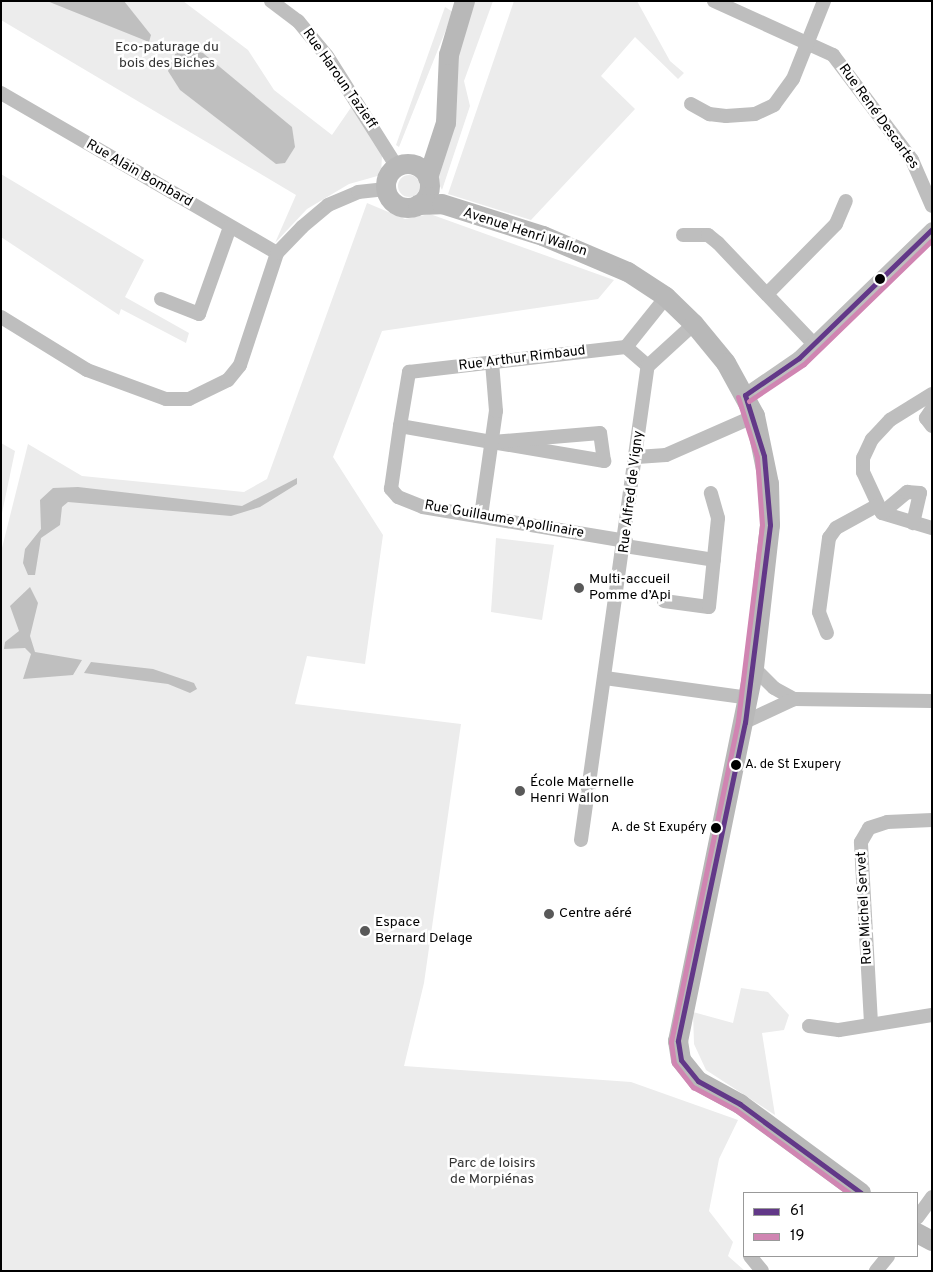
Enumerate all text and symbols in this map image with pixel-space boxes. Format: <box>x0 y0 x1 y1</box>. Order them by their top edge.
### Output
street label: Rue Haroun Tazieff <box>298 25 380 133</box>
park label: Eco-paturage du bois des Biches <box>115 40 219 72</box>
street label: Rue René Descartes <box>834 61 922 173</box>
street label: Rue Alain Bombard <box>83 137 195 211</box>
street label: Avenue Henri Wallon <box>461 205 589 261</box>
unlabelled marker <box>875 274 885 284</box>
street label: Rue Arthur Rimbaud <box>457 343 587 375</box>
street label: Rue Alfred de Vigny <box>616 429 648 555</box>
street label: Rue Guillaume Apollinaire <box>423 498 585 542</box>
place label: Multi-accueil Pomme d’Api <box>589 572 671 604</box>
marker: Multi-accueil Pomme d’Api <box>573 582 585 594</box>
place label: A. de St Exupery <box>745 757 841 773</box>
marker: A. de St Exupery <box>731 760 741 770</box>
place label: École Maternelle Henri Wallon <box>530 775 634 808</box>
marker: École Maternelle Henri Wallon <box>514 785 526 797</box>
place label: A. de St Exupéry <box>611 820 707 836</box>
marker: A. de St Exupéry <box>711 823 721 833</box>
street label: Rue Michel Servet <box>854 851 876 965</box>
place label: Centre aéré <box>559 906 632 922</box>
marker: Centre aéré <box>543 908 555 920</box>
place label: Espace Bernard Delage <box>375 915 473 948</box>
marker: Espace Bernard Delage <box>359 925 371 937</box>
park label: Parc de loisirs de Morpiénas <box>448 1156 536 1188</box>
legend <box>743 1192 918 1257</box>
text: 61 <box>790 1202 805 1221</box>
text: 19 <box>790 1227 805 1246</box>

